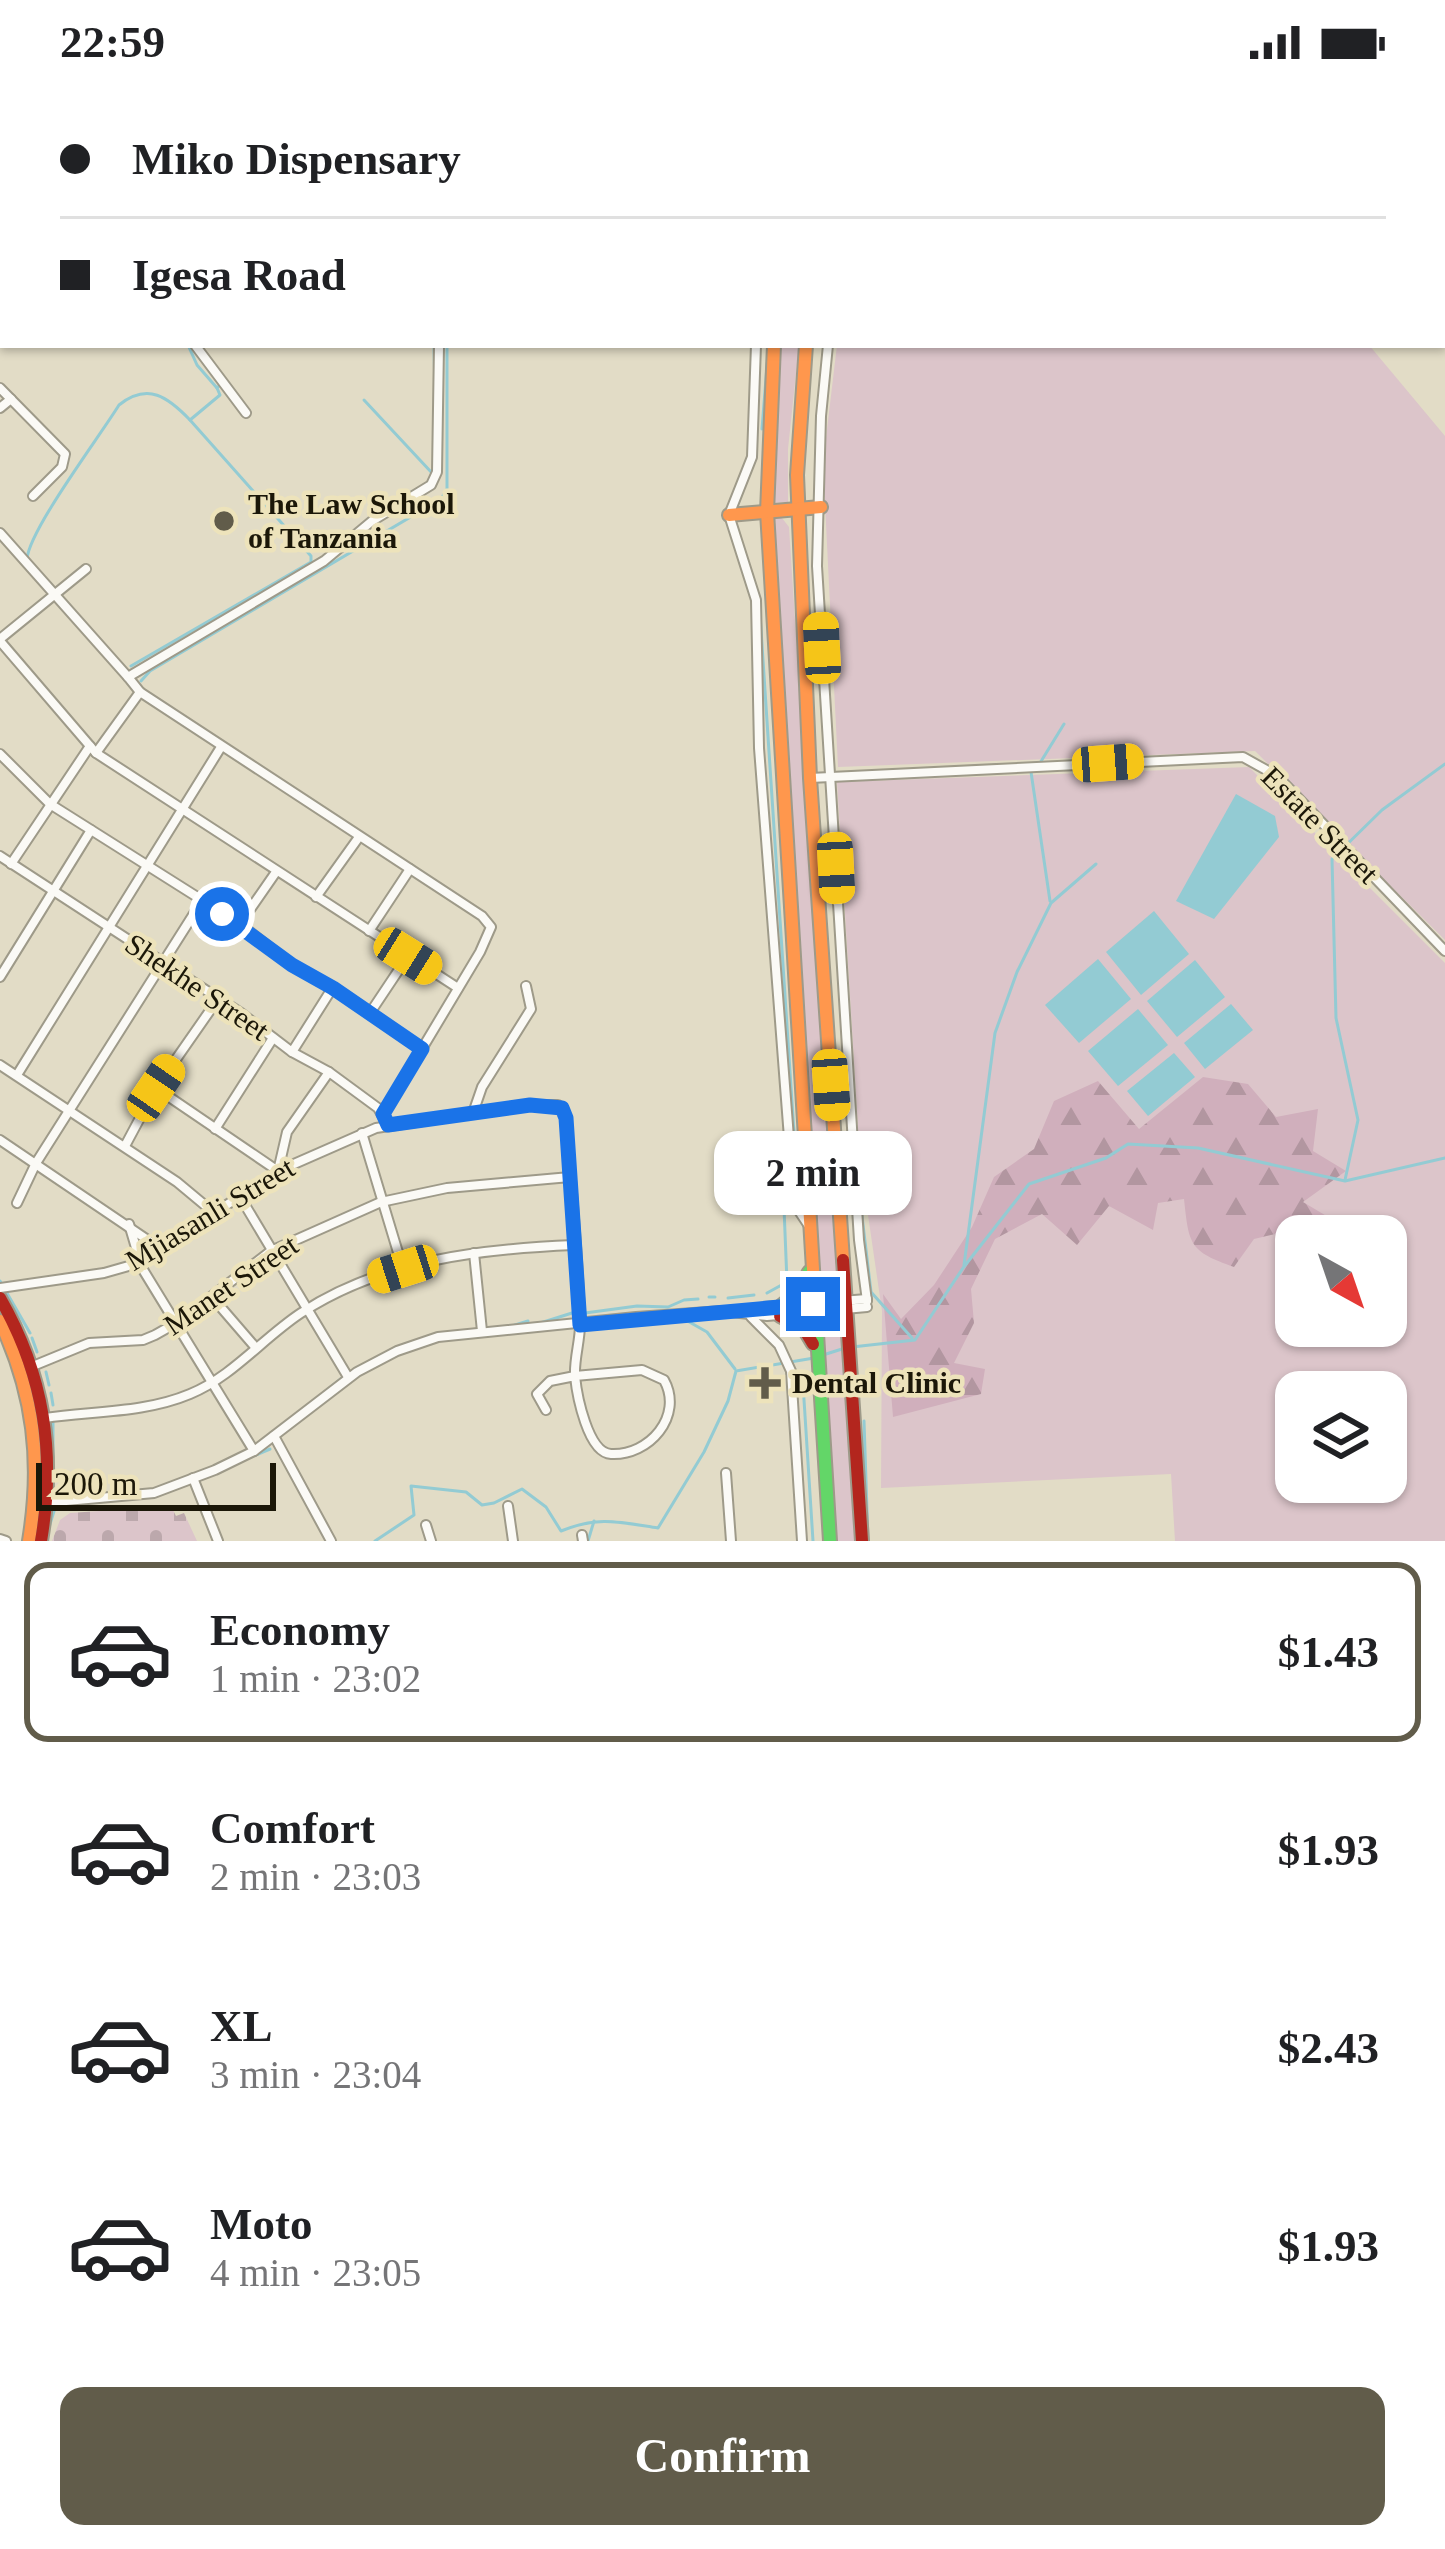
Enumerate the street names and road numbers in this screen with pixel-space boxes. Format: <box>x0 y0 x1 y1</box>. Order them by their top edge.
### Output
street label: Estate Street <box>1255 760 1386 890</box>
street label: Shekhe Street <box>119 927 276 1047</box>
street label: Mjiasanli Street <box>119 1150 301 1277</box>
street label: Manet Street <box>158 1227 304 1341</box>

